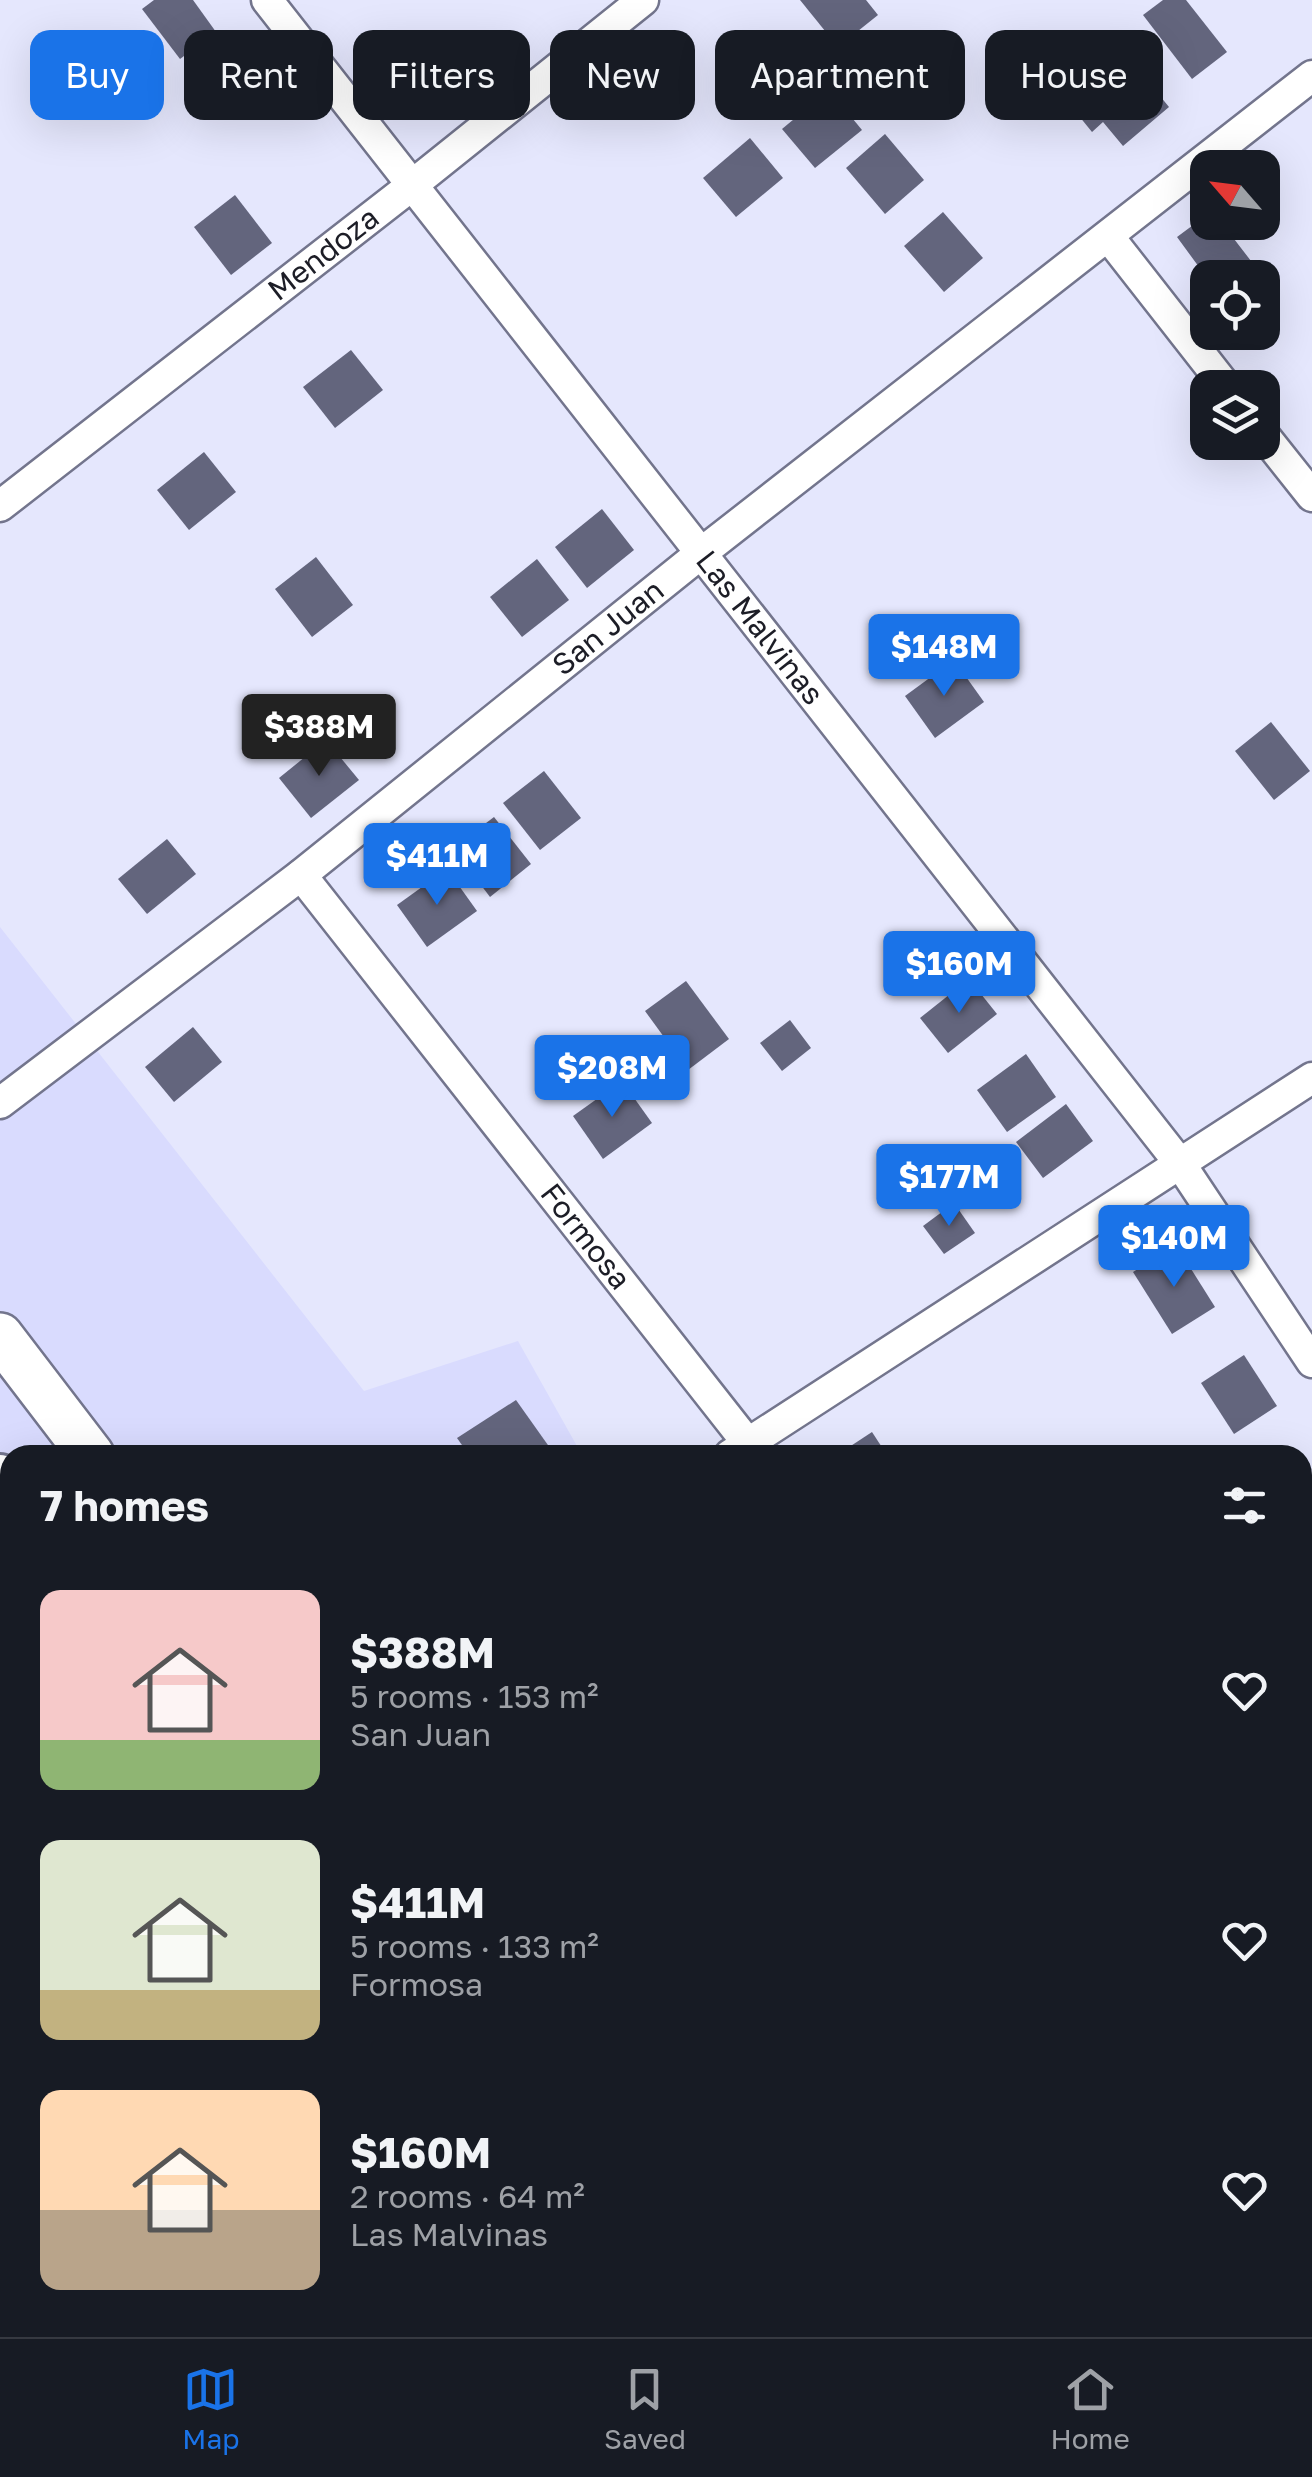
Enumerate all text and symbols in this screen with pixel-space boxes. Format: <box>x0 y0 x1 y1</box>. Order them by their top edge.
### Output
chip: Buy <box>30 30 164 120</box>
chip: Rent <box>184 30 333 120</box>
chip: Filters <box>353 30 530 120</box>
chip: New <box>550 30 695 120</box>
chip: Apartment <box>715 30 965 120</box>
chip: House <box>985 30 1163 120</box>
north arrow <box>1190 150 1280 240</box>
map controls <box>1190 150 1280 460</box>
street label: Mendoza <box>260 199 385 308</box>
button: locate <box>1190 260 1280 350</box>
button: layers <box>1190 370 1280 460</box>
street label: Las Malvinas <box>689 543 832 711</box>
street label: San Juan <box>545 572 671 682</box>
pin: $148M <box>874 614 1014 699</box>
text: $148M <box>891 627 997 665</box>
pin: $388M <box>249 694 389 779</box>
text: $388M <box>264 707 374 745</box>
pin: $411M <box>367 823 507 908</box>
text: $411M <box>386 836 488 874</box>
pin: $160M <box>889 931 1029 1016</box>
text: $160M <box>905 944 1013 982</box>
pin: $208M <box>542 1035 682 1120</box>
text: $208M <box>557 1048 667 1086</box>
pin: $177M <box>879 1144 1019 1229</box>
text: $177M <box>898 1157 1000 1195</box>
street label: Formosa <box>533 1176 639 1296</box>
pin: $140M <box>1104 1205 1244 1290</box>
text: $140M <box>1120 1218 1228 1256</box>
icon: filters <box>1217 1478 1272 1533</box>
text: 7 homes <box>40 1480 209 1530</box>
text: $388M <box>350 1627 495 1677</box>
icon: home <box>120 1630 240 1750</box>
icon: heart <box>1217 1663 1272 1718</box>
text: 5 rooms · 153 m² <box>350 1677 599 1715</box>
text: San Juan <box>350 1715 491 1753</box>
text: $411M <box>350 1877 485 1927</box>
icon: home <box>120 1880 240 2000</box>
icon: heart <box>1217 1913 1272 1968</box>
text: 5 rooms · 133 m² <box>350 1927 599 1965</box>
text: Formosa <box>350 1965 483 2003</box>
text: $160M <box>350 2127 491 2177</box>
icon: home <box>120 2130 240 2250</box>
icon: heart <box>1217 2163 1272 2218</box>
text: 2 rooms · 64 m² <box>350 2177 585 2215</box>
text: Las Malvinas <box>350 2215 548 2253</box>
tab: Map <box>182 2362 239 2455</box>
tab: Saved <box>604 2362 686 2455</box>
tab: Home <box>1051 2362 1130 2455</box>

